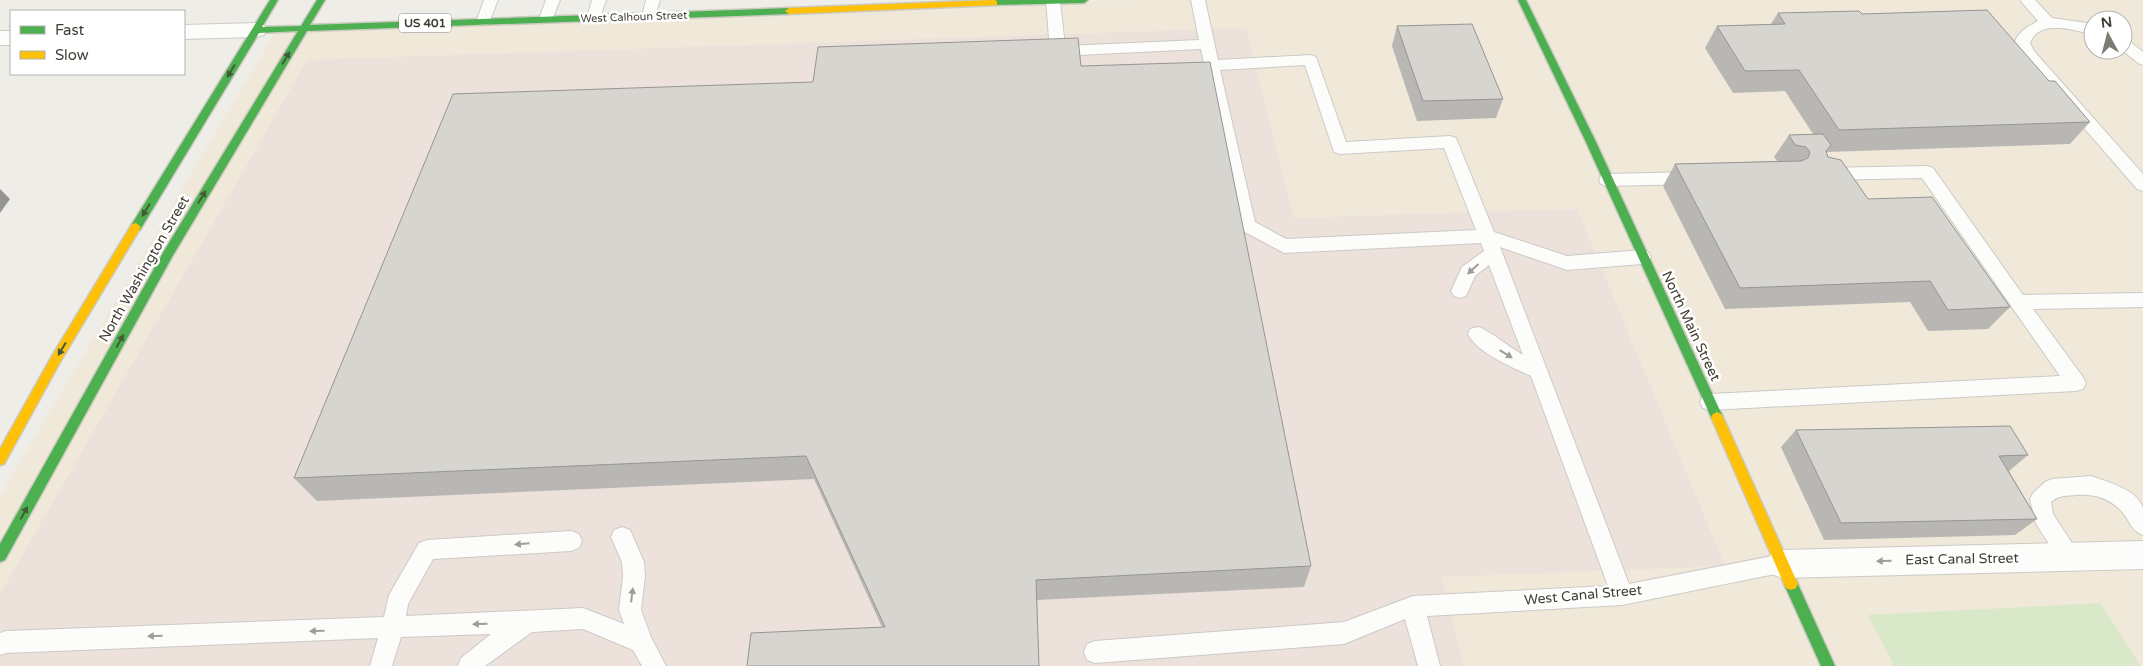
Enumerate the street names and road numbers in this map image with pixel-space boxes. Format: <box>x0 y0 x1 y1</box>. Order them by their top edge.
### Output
street label: West Calhoun Street <box>580 9 688 25</box>
road number: US 401 <box>399 13 451 32</box>
street label: North Washington Street <box>95 192 193 345</box>
street label: North Main Street <box>1658 268 1724 384</box>
street label: East Canal Street <box>1905 549 2020 568</box>
street label: West Canal Street <box>1523 581 1643 609</box>

